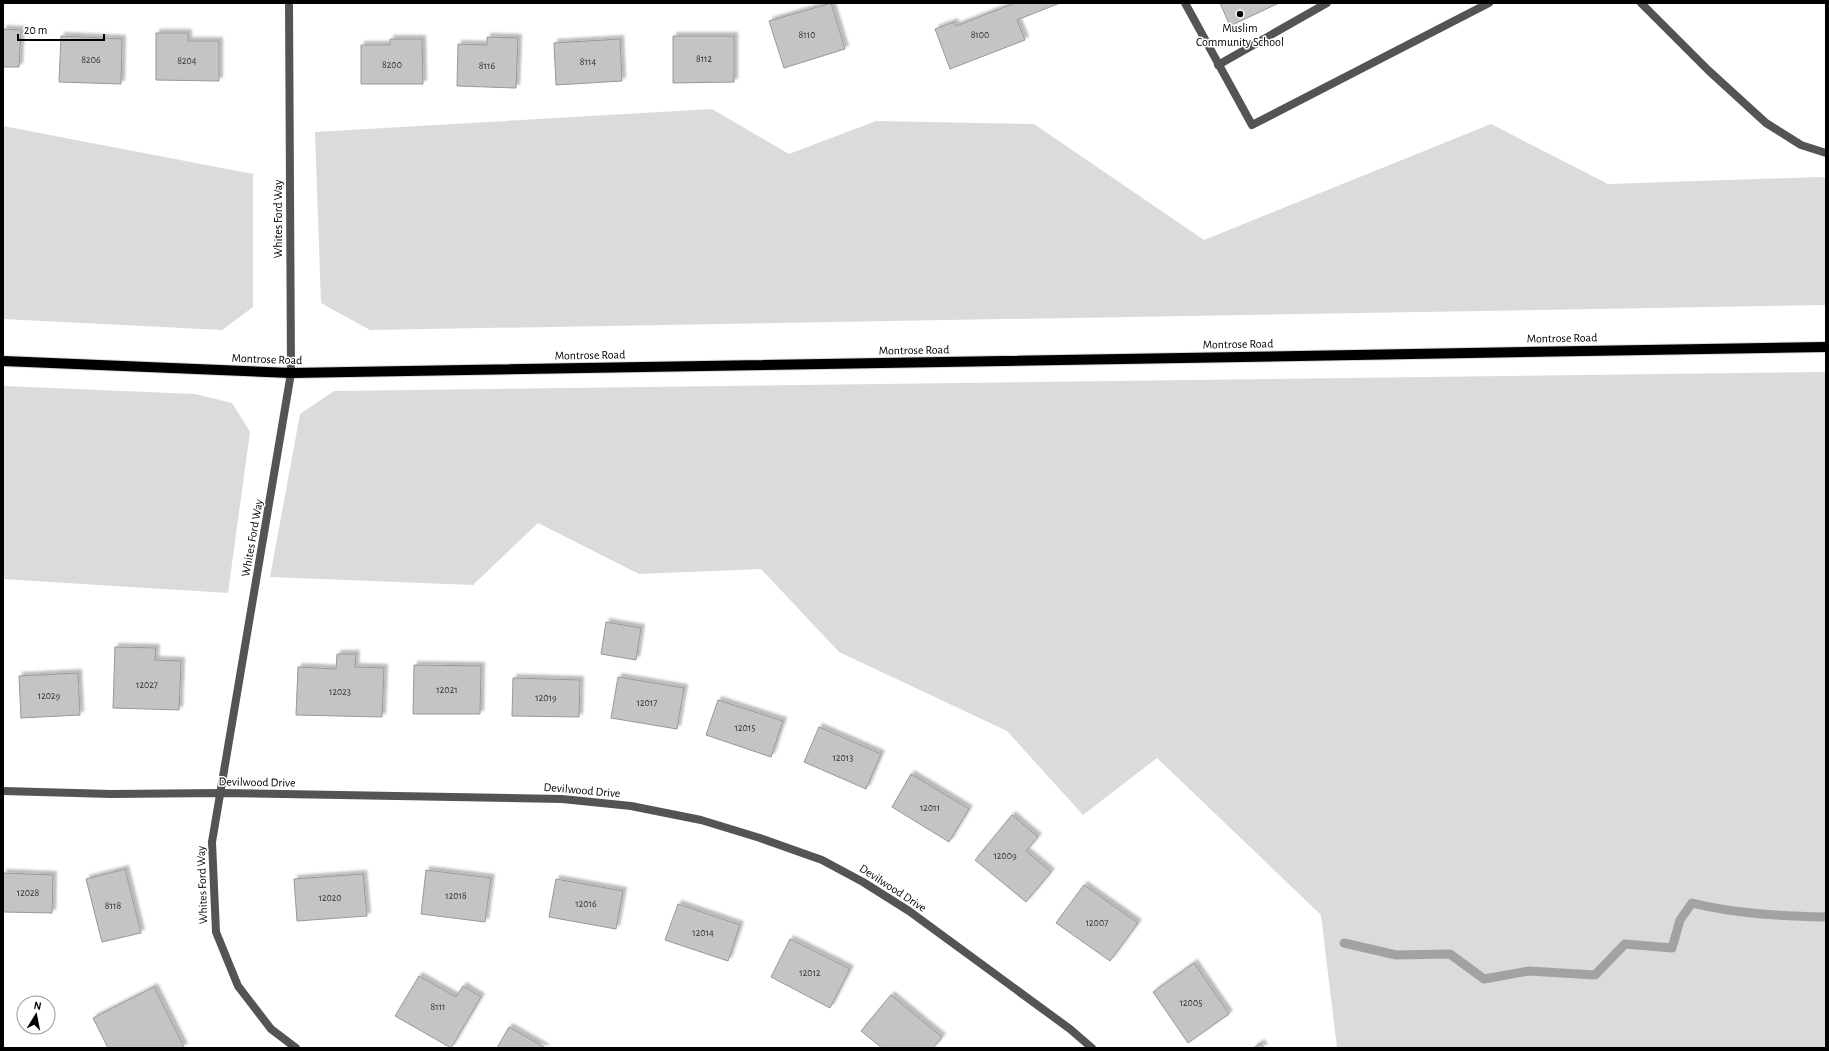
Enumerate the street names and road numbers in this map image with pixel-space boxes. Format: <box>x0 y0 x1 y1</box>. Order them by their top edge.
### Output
street label: Whites Ford Way <box>272 180 285 258</box>
street label: Montrose Road <box>1527 331 1597 345</box>
street label: Montrose Road <box>1203 337 1273 351</box>
street label: Montrose Road <box>879 343 949 357</box>
street label: Montrose Road <box>555 348 625 362</box>
street label: Montrose Road <box>232 352 302 366</box>
street label: Whites Ford Way <box>239 498 266 578</box>
street label: Devilwood Drive <box>218 775 296 789</box>
street label: Devilwood Drive <box>543 781 621 799</box>
street label: Whites Ford Way <box>195 846 210 924</box>
street label: Devilwood Drive <box>857 862 929 914</box>

